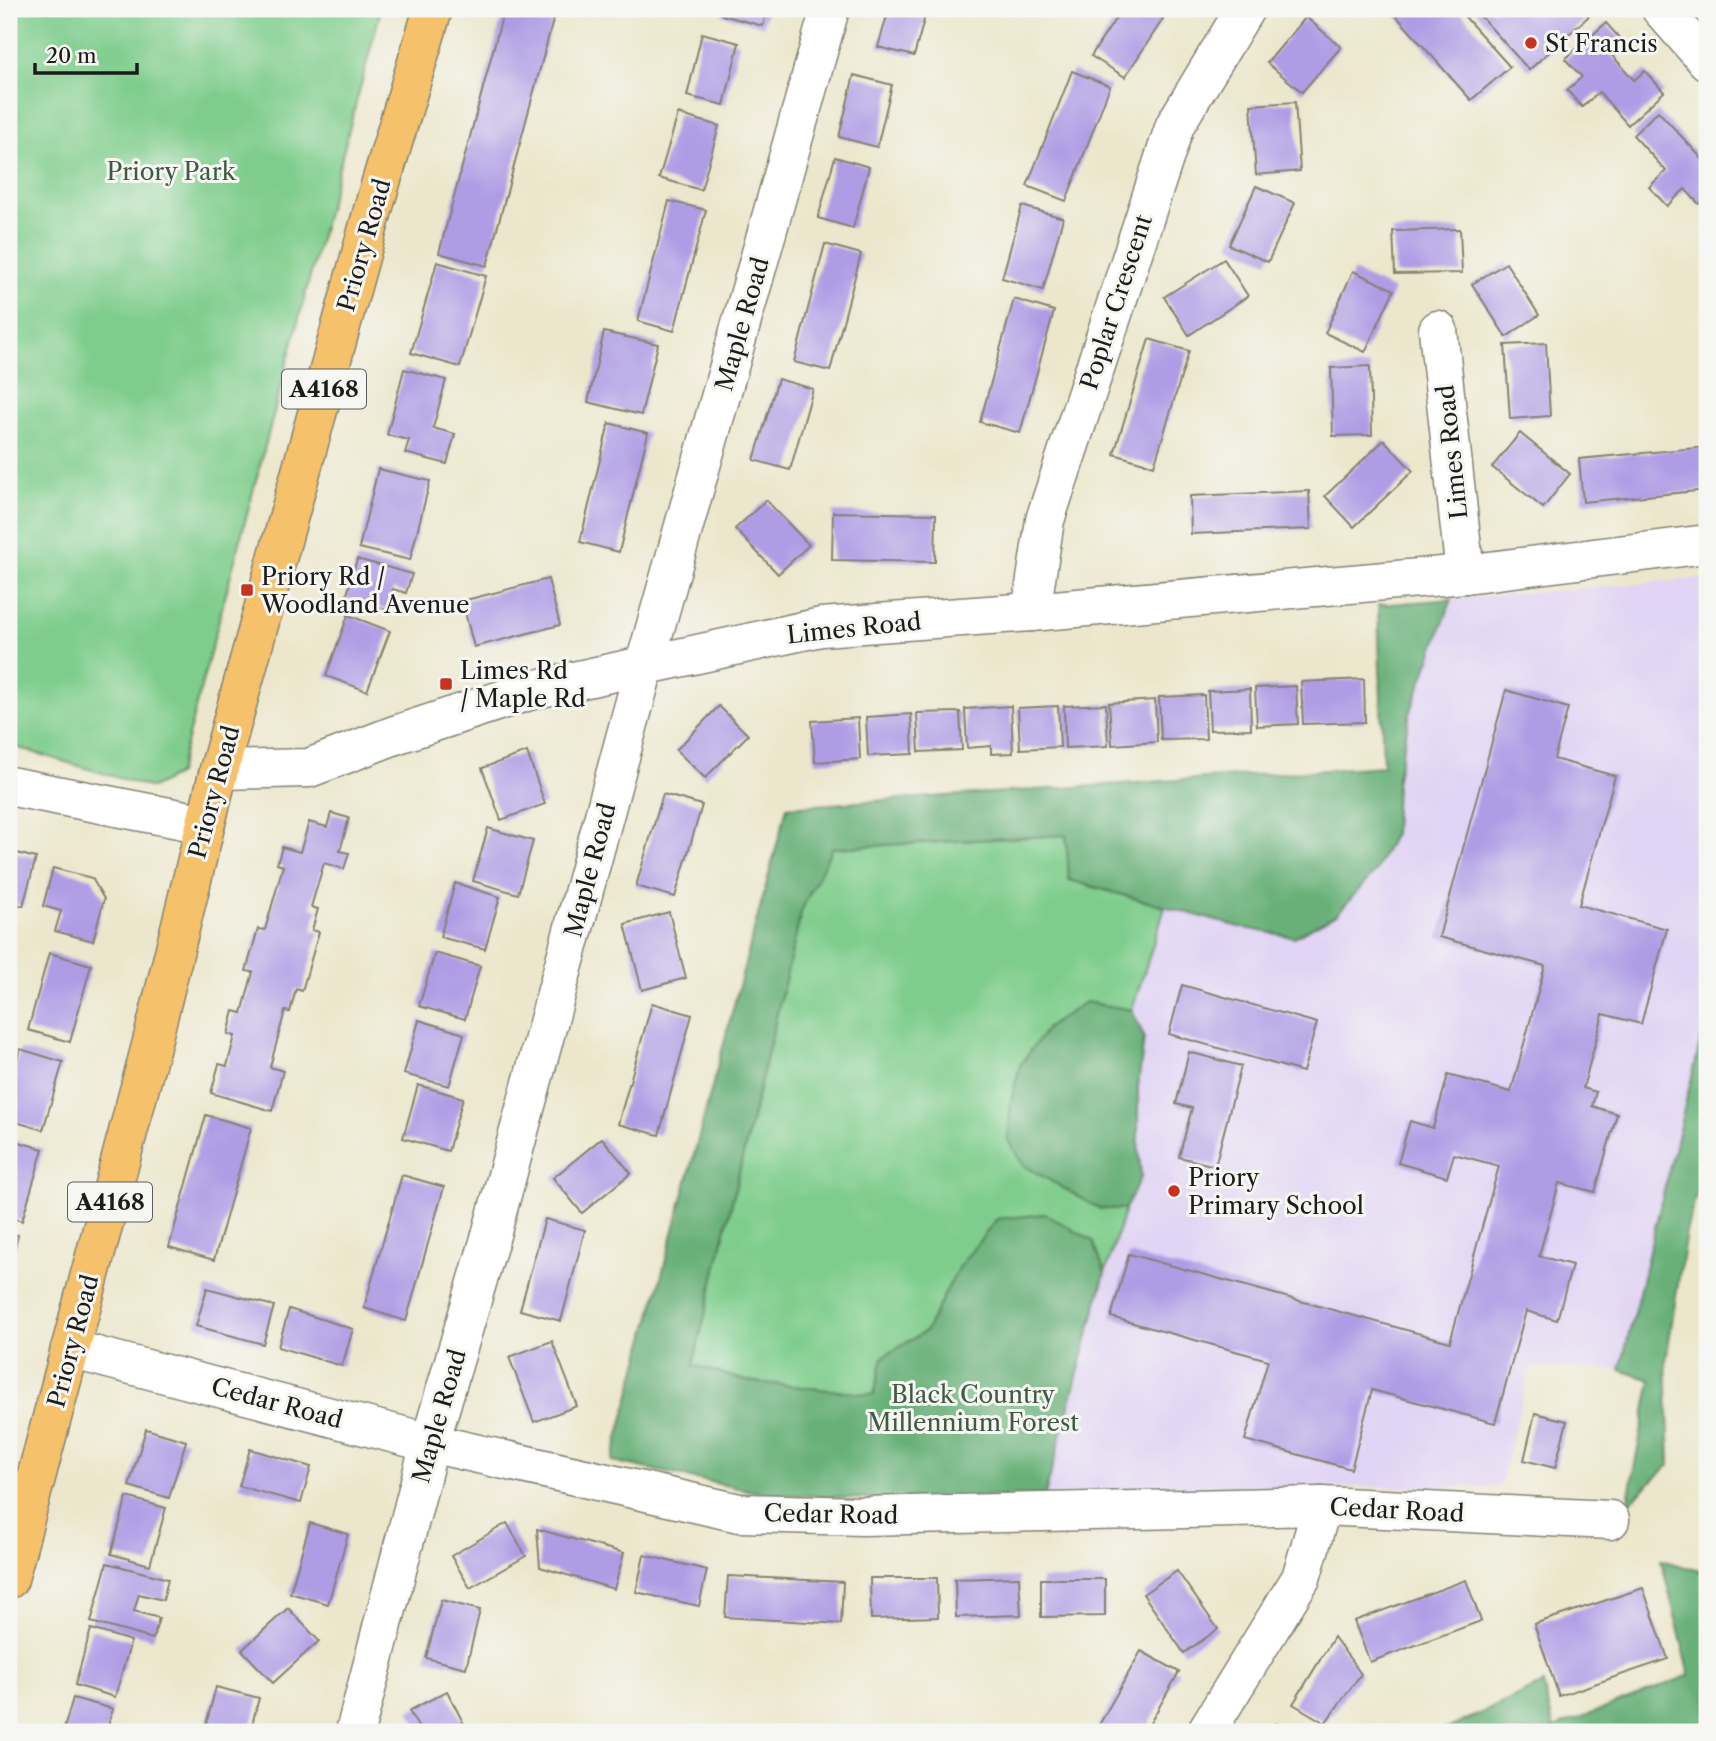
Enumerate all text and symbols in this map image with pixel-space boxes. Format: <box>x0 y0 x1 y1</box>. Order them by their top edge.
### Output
place label: St Francis <box>1545 29 1658 58</box>
scale bar <box>35 32 136 76</box>
marker: St Francis <box>1523 35 1539 51</box>
text: 20 m <box>46 43 97 68</box>
park label: Priory Park <box>106 157 237 186</box>
street label: Priory Road <box>331 175 397 315</box>
street label: Poplar Crescent <box>1074 210 1158 393</box>
street label: Maple Road <box>709 253 775 394</box>
road number: A4168 <box>282 370 366 408</box>
street label: Limes Road <box>1430 383 1473 521</box>
place label: Priory Rd / Woodland Avenue <box>260 562 469 619</box>
marker: Priory Rd / Woodland Avenue <box>239 582 255 598</box>
street label: Limes Road <box>785 606 923 649</box>
place label: Limes Rd / Maple Rd <box>460 656 586 713</box>
marker: Limes Rd / Maple Rd <box>438 676 454 692</box>
street label: Priory Road <box>182 722 246 862</box>
street label: Maple Road <box>558 799 622 940</box>
place label: Priory Primary School <box>1188 1163 1364 1220</box>
road number: A4168 <box>68 1182 152 1222</box>
marker: Priory Primary School <box>1166 1183 1182 1199</box>
street label: Priory Road <box>41 1271 105 1411</box>
street label: Maple Road <box>406 1345 472 1486</box>
street label: Cedar Road <box>208 1372 346 1435</box>
park label: Black Country Millennium Forest <box>867 1380 1079 1437</box>
street label: Cedar Road <box>1329 1492 1465 1528</box>
street label: Cedar Road <box>763 1498 899 1530</box>

